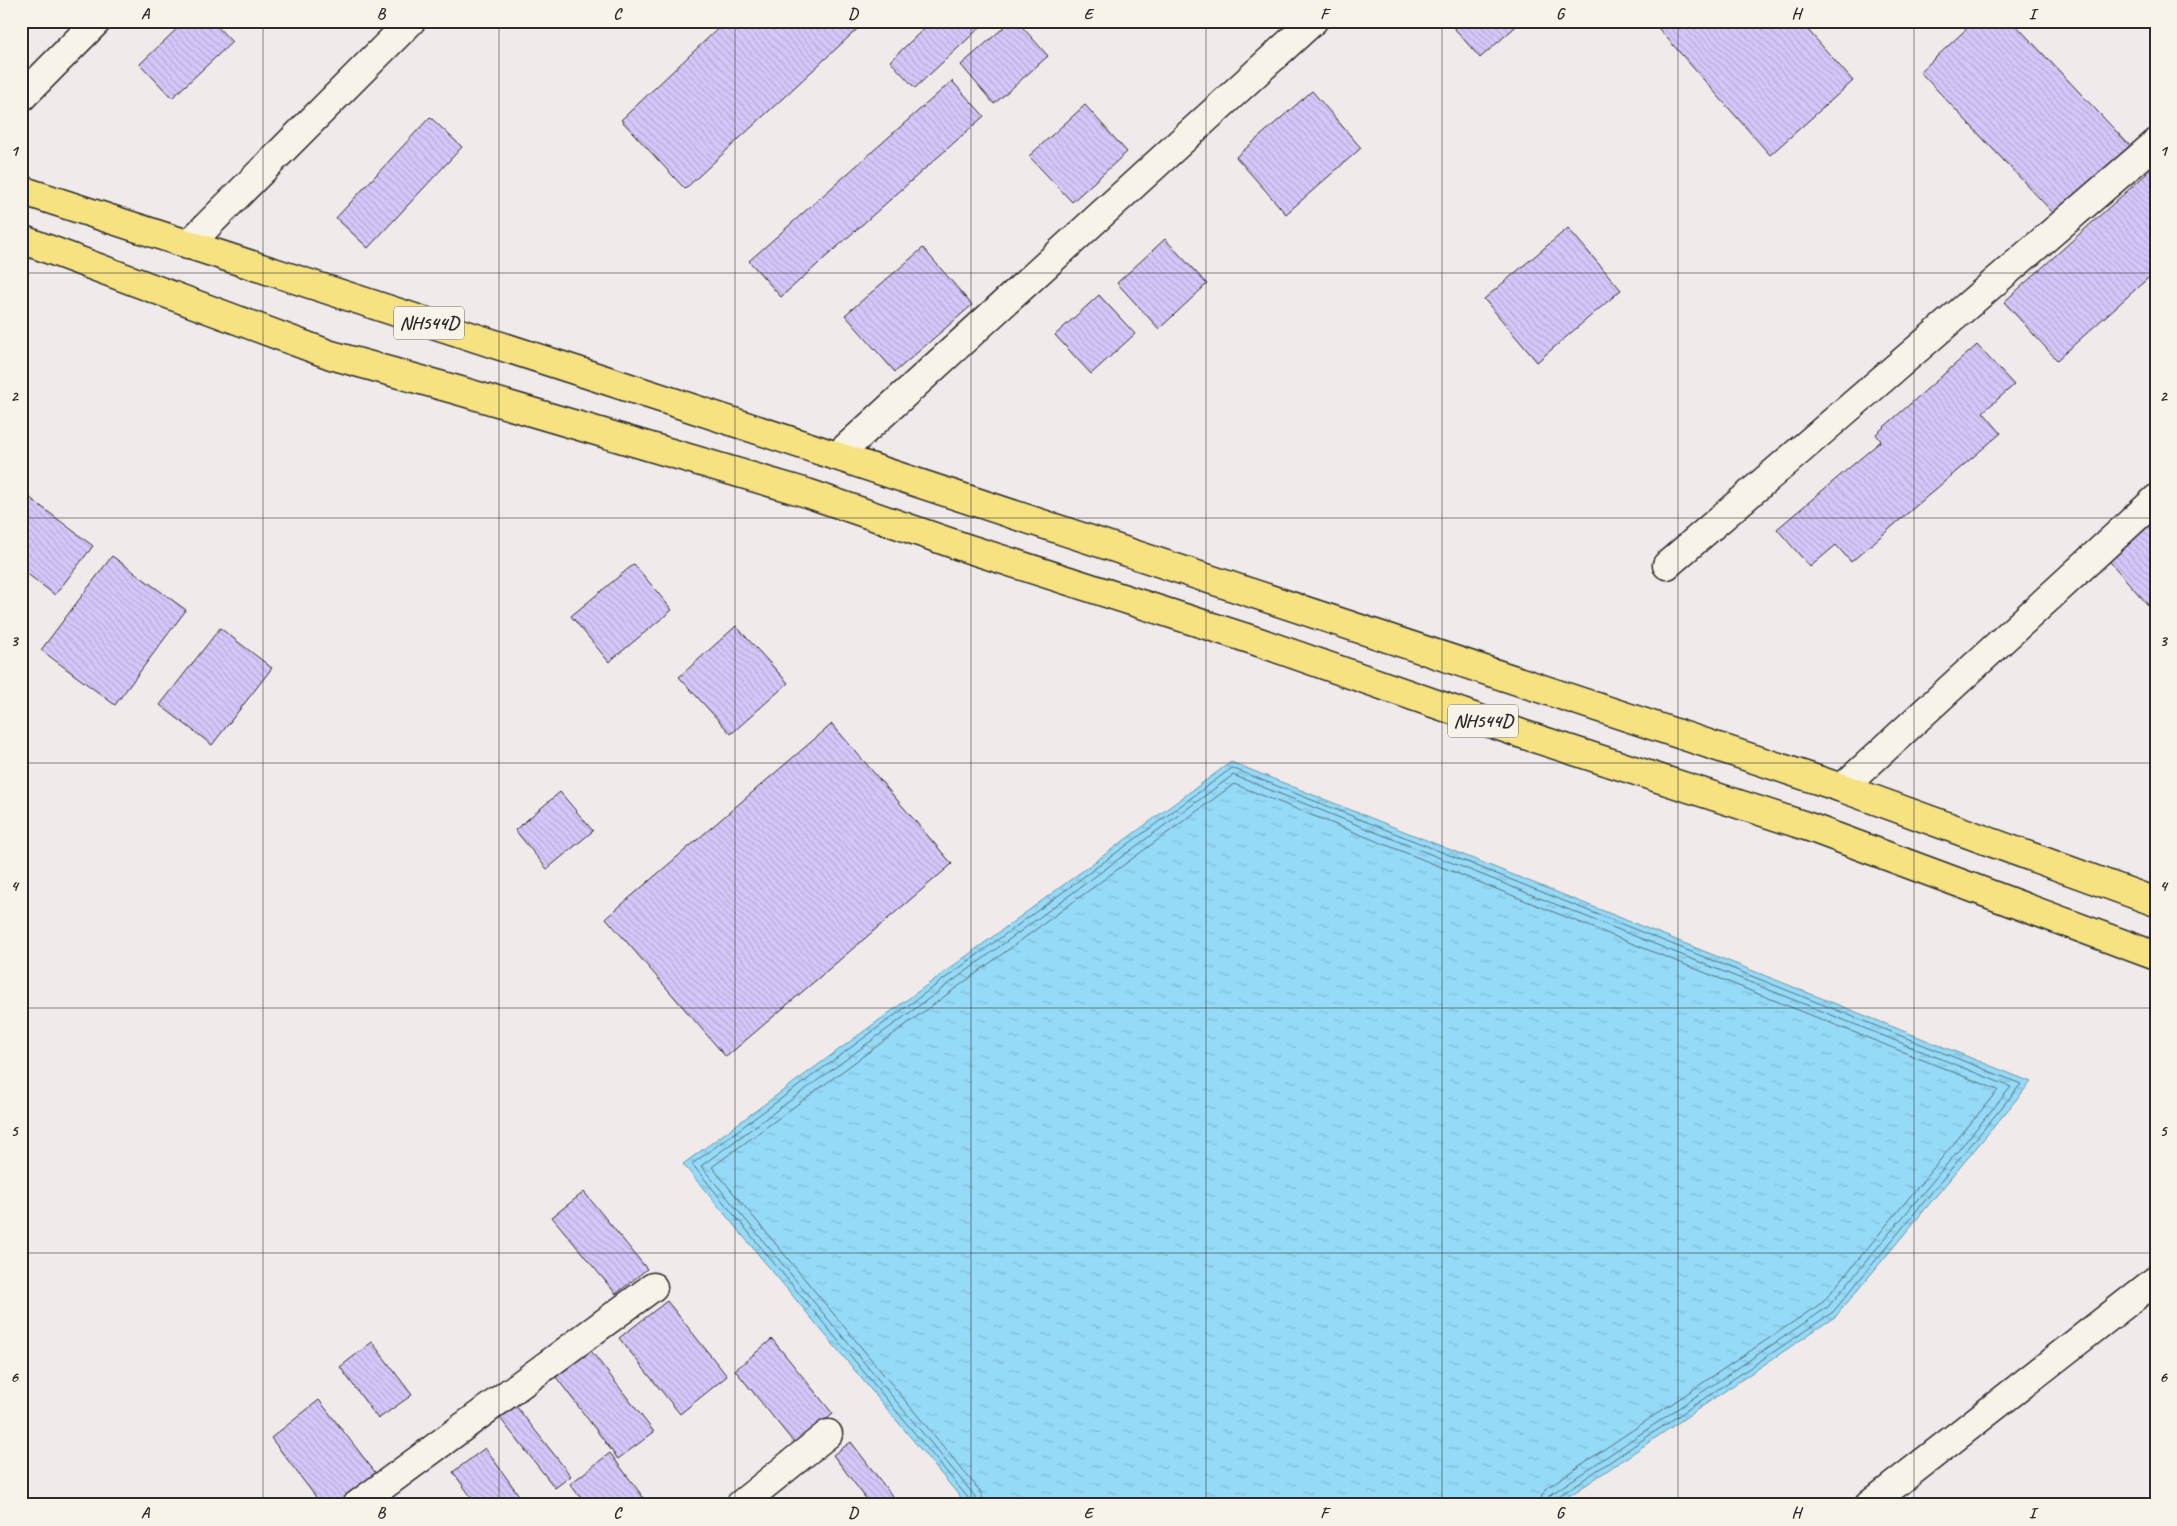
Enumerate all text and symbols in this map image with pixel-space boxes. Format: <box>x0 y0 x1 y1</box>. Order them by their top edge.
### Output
text: A <box>141 4 151 24</box>
text: B <box>377 4 387 24</box>
text: C <box>613 4 623 24</box>
text: D <box>848 4 859 24</box>
text: E <box>1084 4 1095 24</box>
text: F <box>1320 4 1331 24</box>
text: G <box>1556 4 1566 24</box>
text: H <box>1791 4 1803 24</box>
text: I <box>2029 4 2039 24</box>
text: 1 <box>10 141 19 161</box>
text: 1 <box>2159 141 2168 161</box>
road number: NH544D <box>394 306 464 339</box>
text: 2 <box>10 386 19 406</box>
text: 2 <box>2159 386 2168 406</box>
text: 3 <box>10 631 19 651</box>
text: 3 <box>2159 631 2168 651</box>
road number: NH544D <box>1448 704 1518 738</box>
text: 4 <box>10 876 19 896</box>
text: 4 <box>2159 876 2168 896</box>
text: 5 <box>11 1121 20 1141</box>
text: 5 <box>2160 1121 2169 1141</box>
text: 6 <box>10 1367 19 1387</box>
text: 6 <box>2159 1367 2168 1387</box>
text: A <box>141 1503 151 1523</box>
text: B <box>377 1503 387 1523</box>
text: C <box>613 1503 623 1523</box>
text: D <box>848 1503 859 1523</box>
text: E <box>1084 1503 1095 1523</box>
text: F <box>1320 1503 1331 1523</box>
text: G <box>1556 1503 1566 1523</box>
text: H <box>1791 1503 1803 1523</box>
text: I <box>2029 1503 2039 1523</box>

